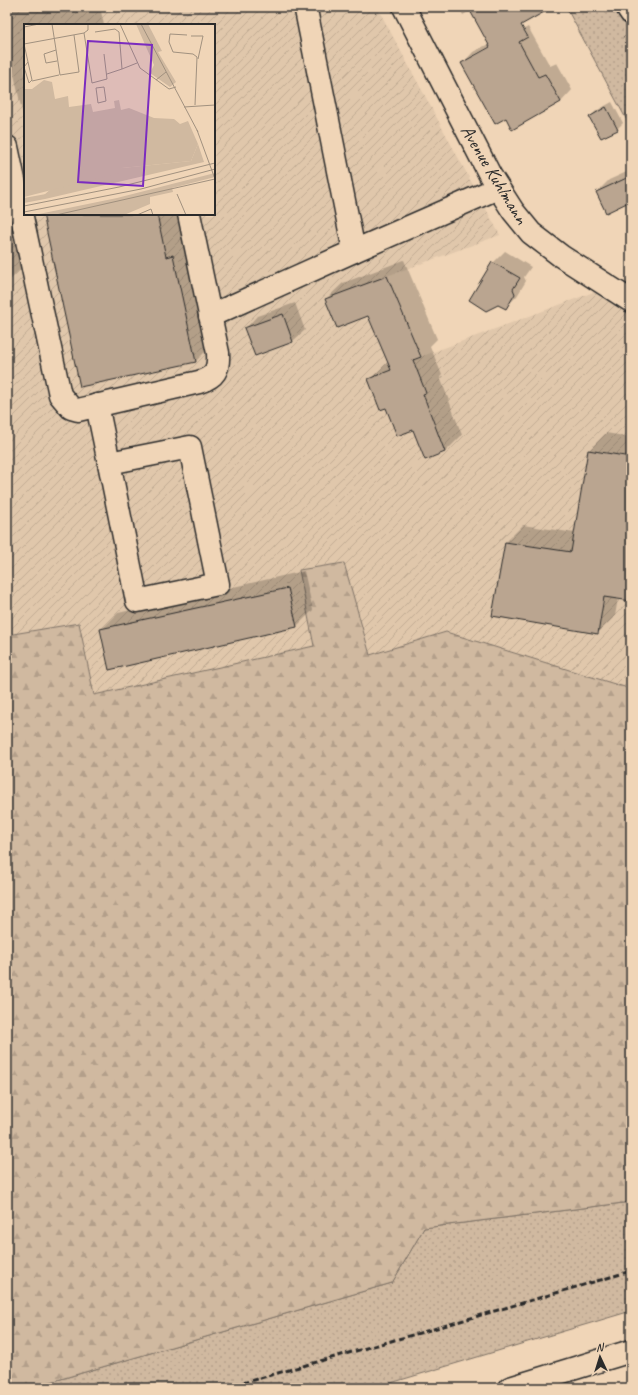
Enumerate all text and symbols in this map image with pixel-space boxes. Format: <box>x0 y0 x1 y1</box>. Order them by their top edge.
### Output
inset map <box>24 24 215 215</box>
street label: Avenue Kuhlmann <box>455 120 533 229</box>
north arrow <box>580 1337 620 1377</box>
text: N <box>595 1340 605 1354</box>

